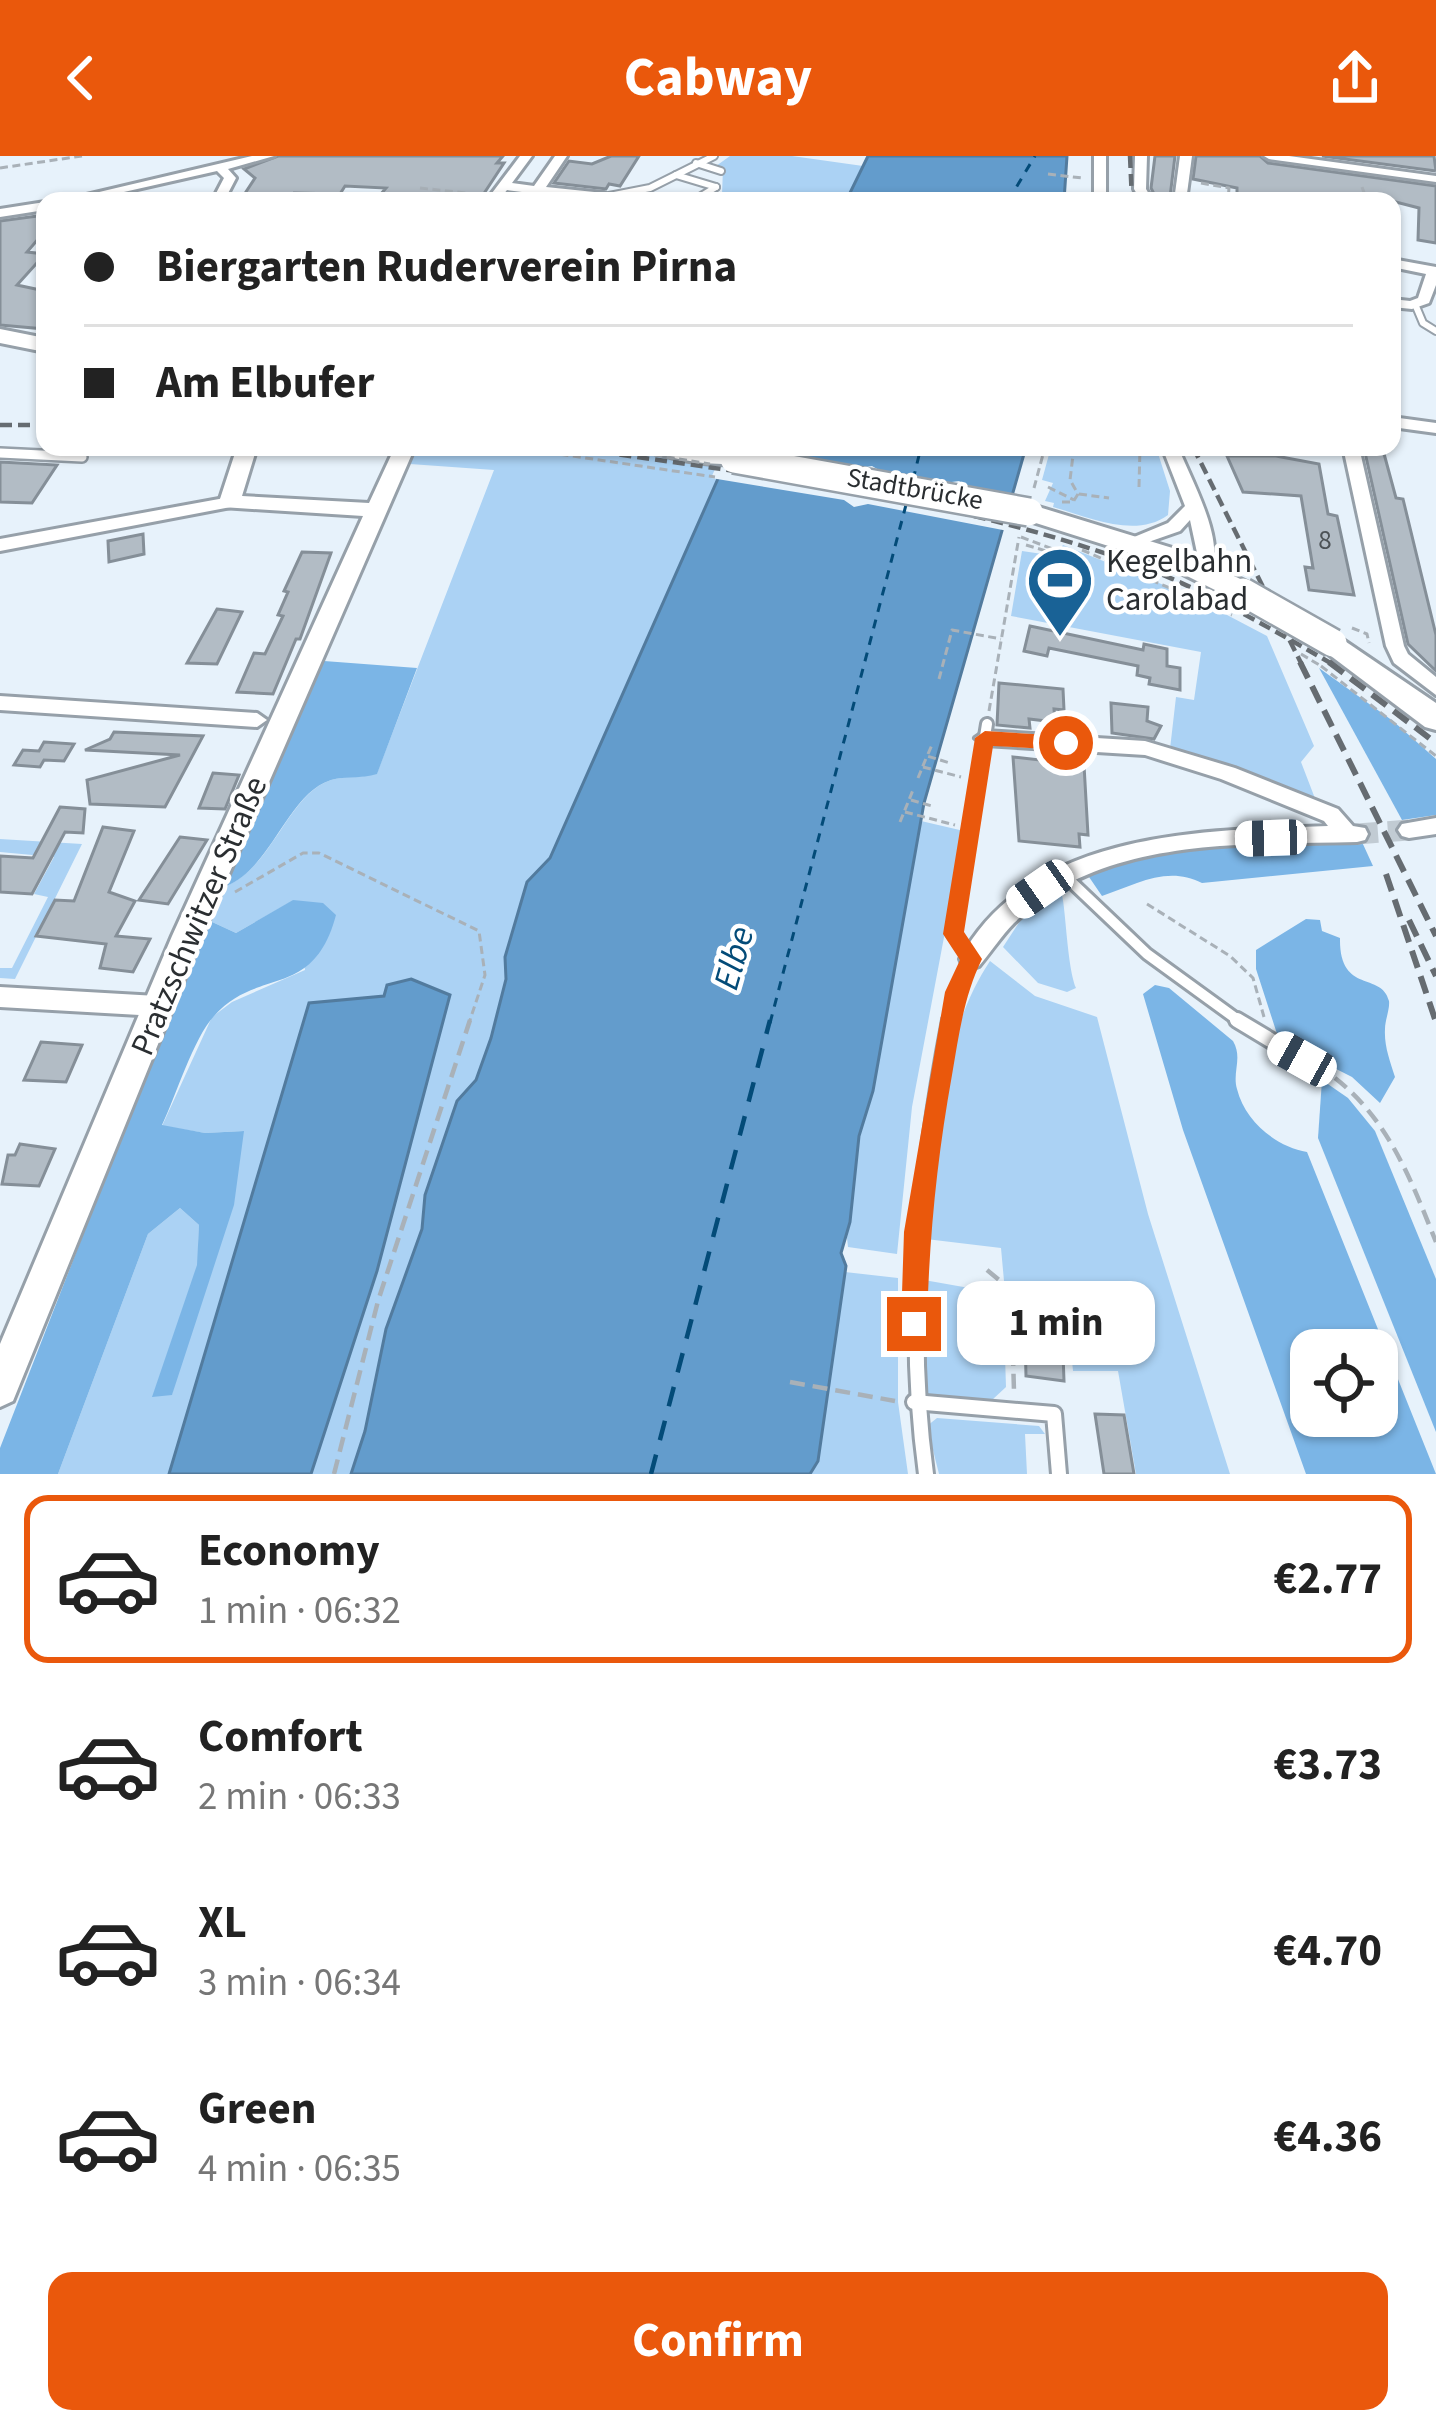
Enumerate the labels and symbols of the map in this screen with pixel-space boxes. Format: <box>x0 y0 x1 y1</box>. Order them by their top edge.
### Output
street label: Stadtbrücke <box>844 458 986 520</box>
house number: 8 <box>1318 521 1332 560</box>
place label: Kegelbahn Carolabad <box>1106 538 1252 623</box>
sports icon: Kegelbahn Carolabad <box>1025 545 1095 639</box>
route start <box>1039 716 1093 770</box>
street label: Pratzschwitzer Straße <box>119 769 279 1063</box>
car <box>1234 819 1308 857</box>
car <box>1000 854 1080 924</box>
water label: Elbe <box>701 920 767 996</box>
car <box>1262 1026 1342 1092</box>
callout: 1 min <box>956 1282 1154 1366</box>
route end <box>887 1297 941 1351</box>

